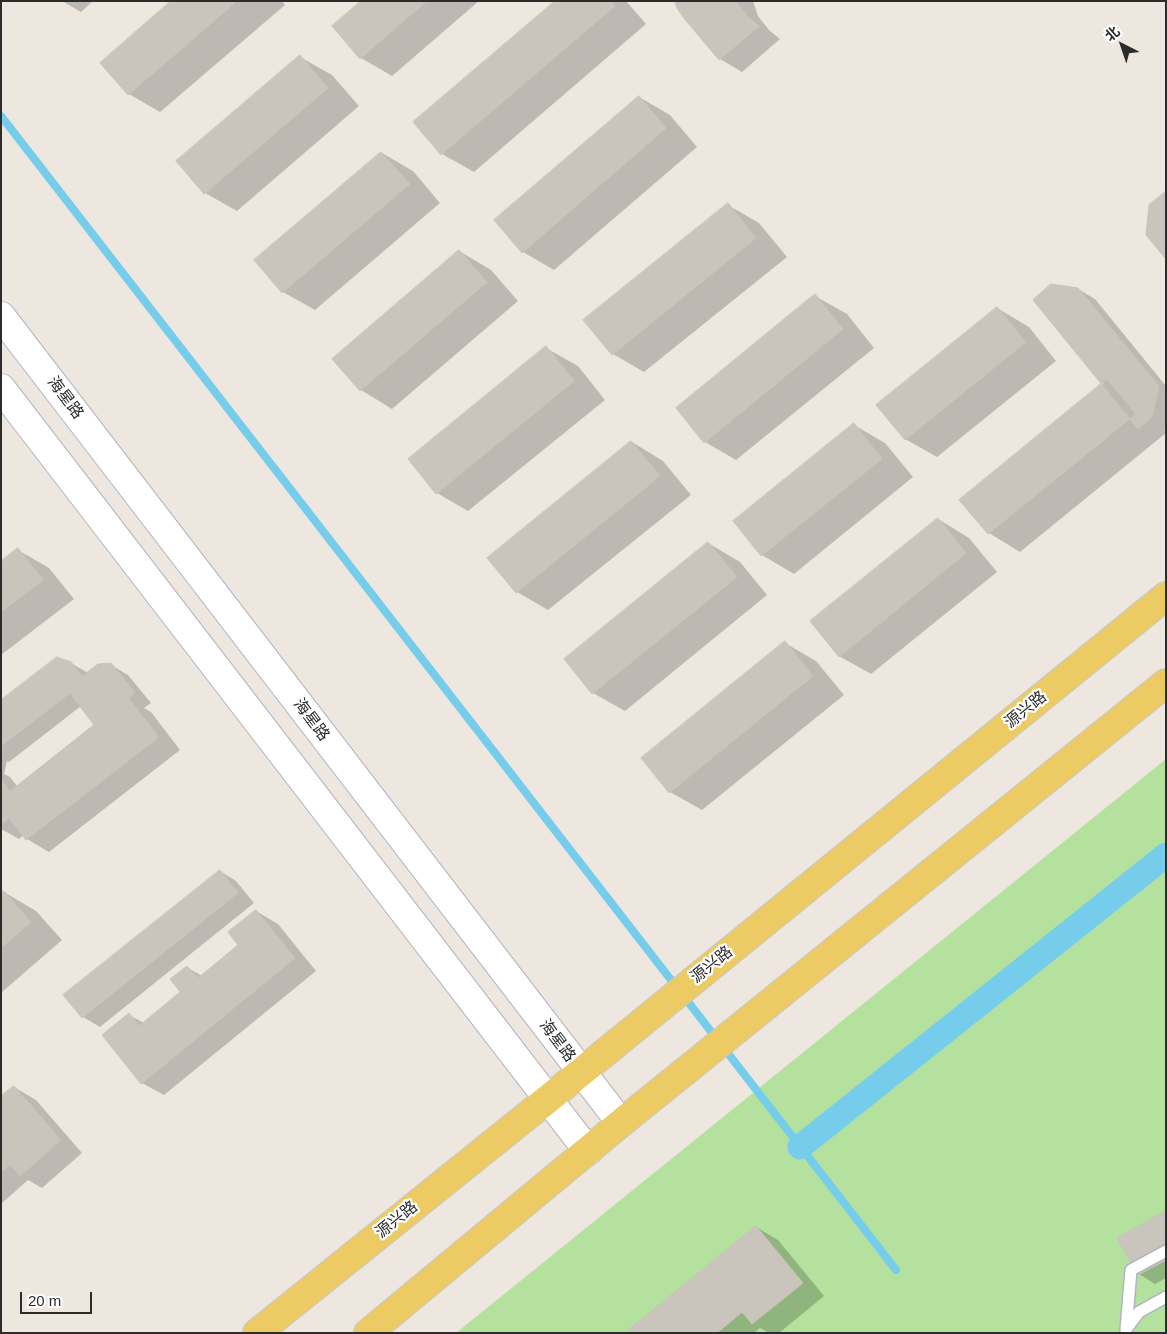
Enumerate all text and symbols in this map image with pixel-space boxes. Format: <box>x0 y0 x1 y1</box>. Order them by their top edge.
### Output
north arrow <box>1097 20 1147 70</box>
text: 北 <box>1102 23 1123 44</box>
street label: 海星路 <box>43 373 87 423</box>
street label: 源兴路 <box>1001 687 1051 733</box>
street label: 海星路 <box>289 695 333 745</box>
street label: 源兴路 <box>687 942 737 988</box>
street label: 海星路 <box>535 1016 579 1066</box>
street label: 源兴路 <box>372 1197 422 1243</box>
scale bar <box>22 1282 95 1314</box>
text: 20 m <box>28 1292 61 1309</box>

